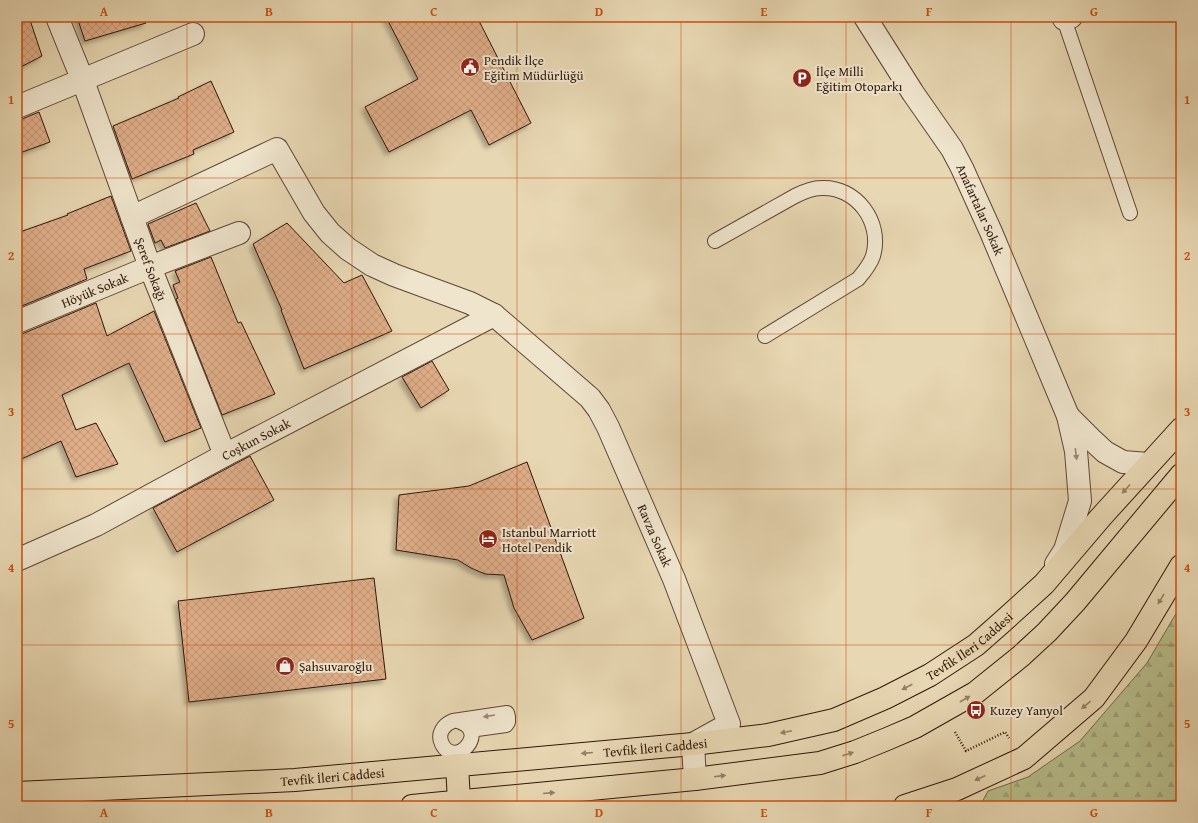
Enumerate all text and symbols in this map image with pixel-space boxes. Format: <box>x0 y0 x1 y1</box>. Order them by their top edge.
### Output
text: A <box>100 2 109 21</box>
text: B <box>265 2 273 21</box>
text: C <box>430 2 438 21</box>
text: D <box>595 2 603 21</box>
text: E <box>761 2 768 21</box>
text: F <box>926 2 933 21</box>
text: G <box>1090 2 1098 21</box>
place label: Pendik İlçe Eğitim Müdürlüğü <box>484 51 584 85</box>
public building icon: Pendik İlçe Eğitim Müdürlüğü <box>459 56 481 78</box>
place label: İlçe Milli Eğitim Otoparkı <box>816 62 903 96</box>
parking icon: İlçe Milli Eğitim Otoparkı <box>791 67 813 89</box>
text: 1 <box>8 90 14 109</box>
text: 1 <box>1184 90 1190 109</box>
street label: Anafartalar Sokak <box>951 161 1009 259</box>
street label: Şeref Sokağı <box>130 235 172 304</box>
text: 2 <box>8 246 15 265</box>
text: 2 <box>1184 246 1191 265</box>
street label: Höyük Sokak <box>59 268 131 313</box>
text: 3 <box>8 402 14 421</box>
text: 3 <box>1184 402 1190 421</box>
street label: Coşkun Sokak <box>218 413 294 465</box>
one-way arrow <box>1073 448 1079 460</box>
one-way arrow <box>1122 484 1131 493</box>
street label: Ravza Sokak <box>633 501 677 571</box>
place label: Istanbul Marriott Hotel Pendik <box>502 523 597 557</box>
hotel icon: Istanbul Marriott Hotel Pendik <box>477 528 499 550</box>
text: 4 <box>8 558 15 577</box>
text: 4 <box>1184 558 1191 577</box>
one-way arrow <box>1158 593 1165 605</box>
street label: Tevfik İleri Caddesi <box>923 608 1017 685</box>
shop icon: Şahsuvaroğlu <box>274 655 296 677</box>
place label: Şahsuvaroğlu <box>299 657 372 676</box>
one-way arrow <box>901 683 913 690</box>
one-way arrow <box>959 695 971 702</box>
bus stop icon: Kuzey Yanyol <box>965 699 987 721</box>
place label: Kuzey Yanyol <box>990 701 1063 720</box>
one-way arrow <box>1081 701 1091 710</box>
one-way arrow <box>483 713 495 719</box>
text: 5 <box>8 714 15 733</box>
text: 5 <box>1184 714 1191 733</box>
one-way arrow <box>779 729 792 735</box>
street label: Tevfik İleri Caddesi <box>602 733 709 762</box>
one-way arrow <box>581 750 593 757</box>
one-way arrow <box>842 751 854 757</box>
street label: Tevfik İleri Caddesi <box>280 763 386 791</box>
one-way arrow <box>714 773 726 779</box>
one-way arrow <box>974 775 986 781</box>
one-way arrow <box>543 790 555 796</box>
text: A <box>100 803 109 822</box>
text: B <box>265 803 273 822</box>
text: C <box>430 803 438 822</box>
text: D <box>595 803 603 822</box>
text: E <box>761 803 768 822</box>
text: F <box>926 803 933 822</box>
text: G <box>1090 803 1098 822</box>

